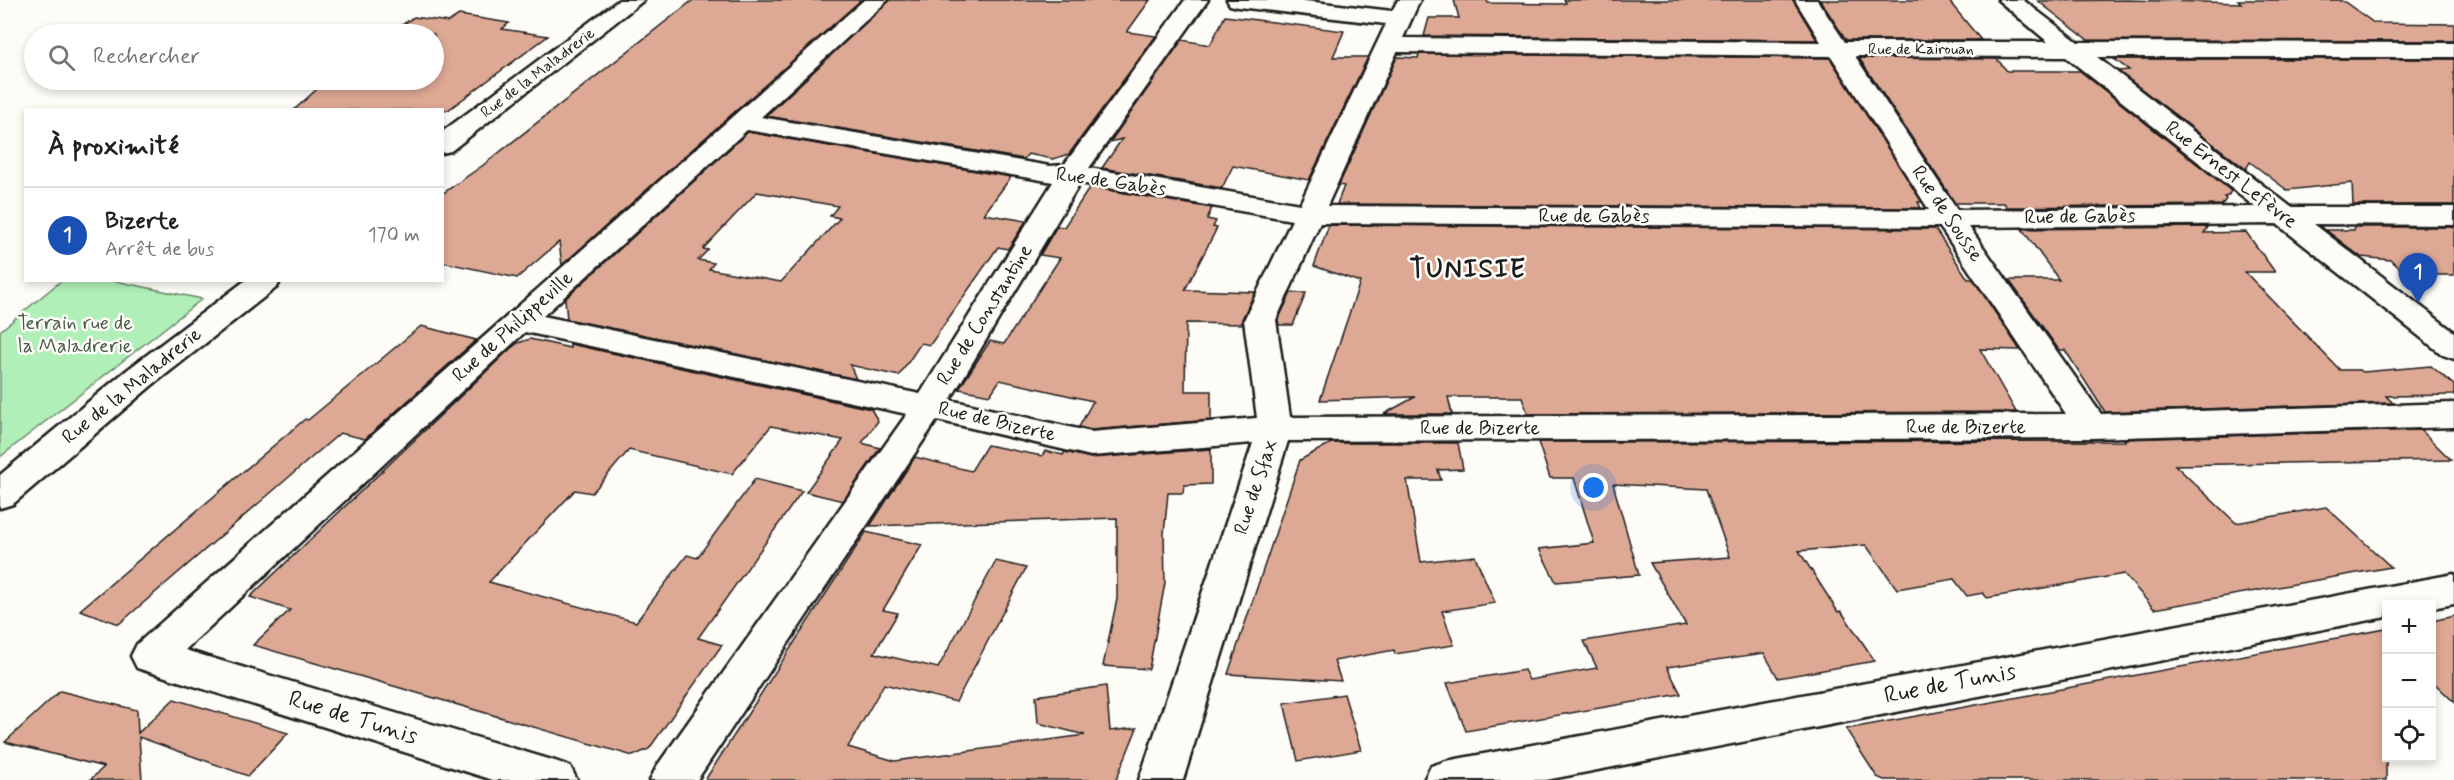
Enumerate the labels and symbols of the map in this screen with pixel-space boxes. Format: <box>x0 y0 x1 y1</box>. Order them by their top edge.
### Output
street label: Rue de la Maladrerie <box>477 23 600 123</box>
street label: Rue de Kairouan <box>1868 39 1974 60</box>
street label: Rue Ernest Lefèvre <box>2159 115 2303 235</box>
street label: Rue de Sousse <box>1905 160 1989 268</box>
street label: Rue de Gabès <box>1054 161 1168 203</box>
street label: Rue de Gabès <box>1538 203 1650 230</box>
street label: Rue de Gabès <box>2024 203 2136 231</box>
street label: Rue de Constantine <box>931 239 1039 391</box>
district label: TUNISIE <box>1410 253 1526 287</box>
pin: 1 <box>2398 254 2438 303</box>
street label: Rue de Philippeville <box>446 265 580 389</box>
park label: Terrain rue de la Maladrerie <box>17 310 133 360</box>
street label: Rue de la Maladrerie <box>56 321 208 451</box>
street label: Rue de Bizerte <box>936 395 1058 449</box>
street label: Rue de Bizerte <box>1906 414 2026 441</box>
street label: Rue de Bizerte <box>1420 415 1540 442</box>
street label: Rue de Sfax <box>1228 435 1284 538</box>
your location <box>1579 473 1608 502</box>
street label: Rue de Tunis <box>1882 656 2019 712</box>
street label: Rue de Tunis <box>285 684 422 752</box>

